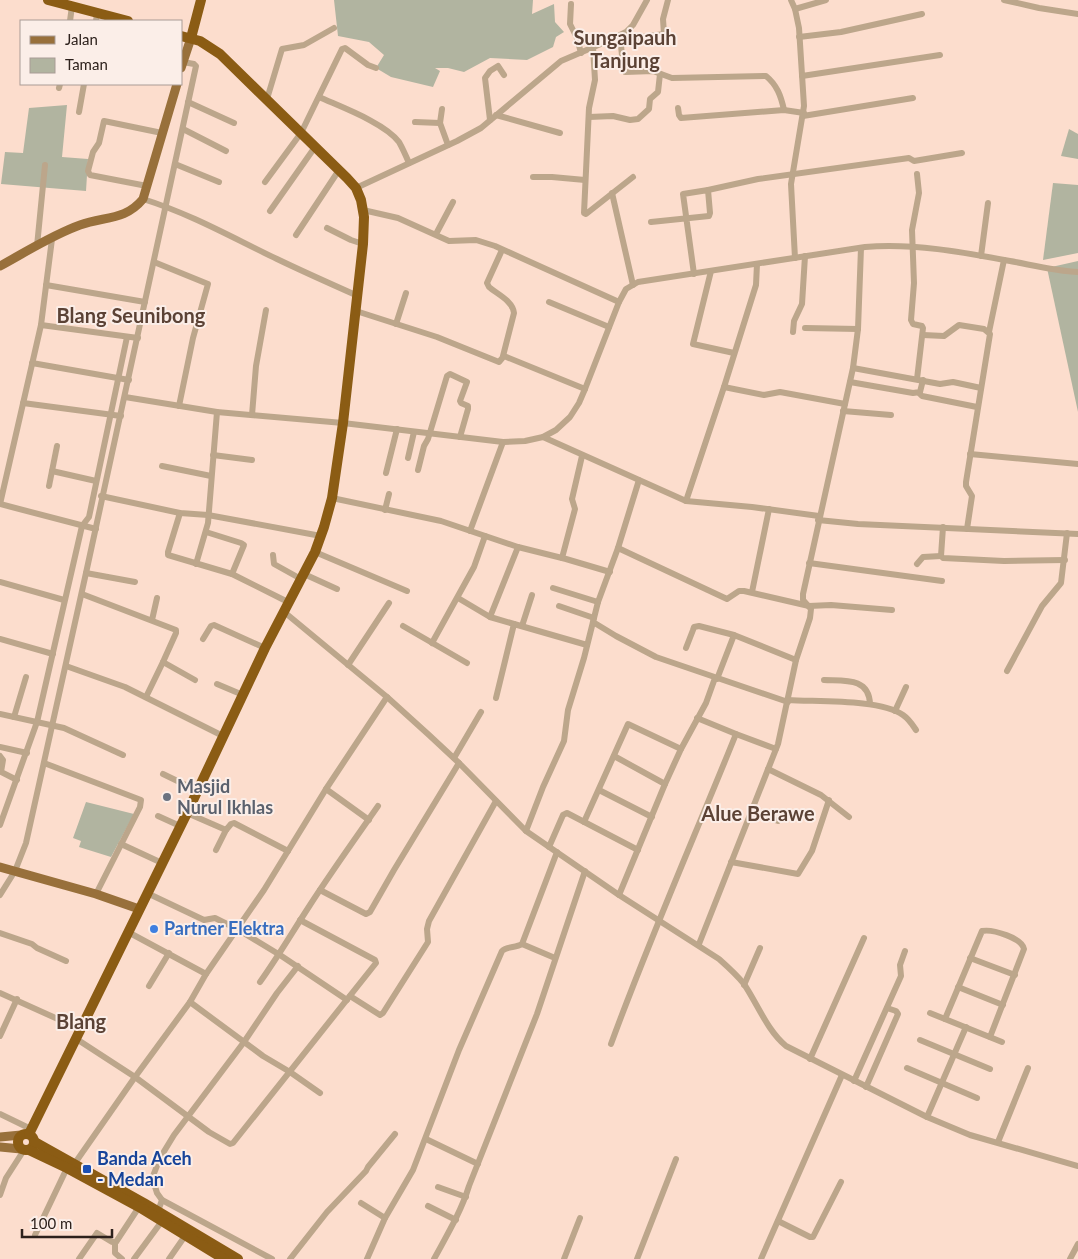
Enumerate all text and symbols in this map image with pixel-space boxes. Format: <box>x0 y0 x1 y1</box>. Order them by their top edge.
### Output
legend <box>20 20 182 85</box>
district label: Sungaipauh Tanjung <box>573 25 677 72</box>
text: Jalan <box>65 30 98 48</box>
text: Taman <box>65 55 108 73</box>
district label: Blang Seunibong <box>57 303 206 327</box>
place label: Masjid Nurul Ikhlas <box>177 775 273 818</box>
marker: Masjid Nurul Ikhlas <box>161 791 173 803</box>
district label: Alue Berawe <box>700 801 815 825</box>
place label: Partner Elektra <box>164 917 284 939</box>
marker: Partner Elektra <box>148 923 160 935</box>
district label: Blang <box>56 1009 106 1033</box>
place label: Banda Aceh - Medan <box>97 1147 192 1190</box>
marker: Banda Aceh - Medan <box>81 1163 93 1175</box>
scale bar <box>22 1206 112 1238</box>
text: 100 m <box>30 1214 72 1232</box>

